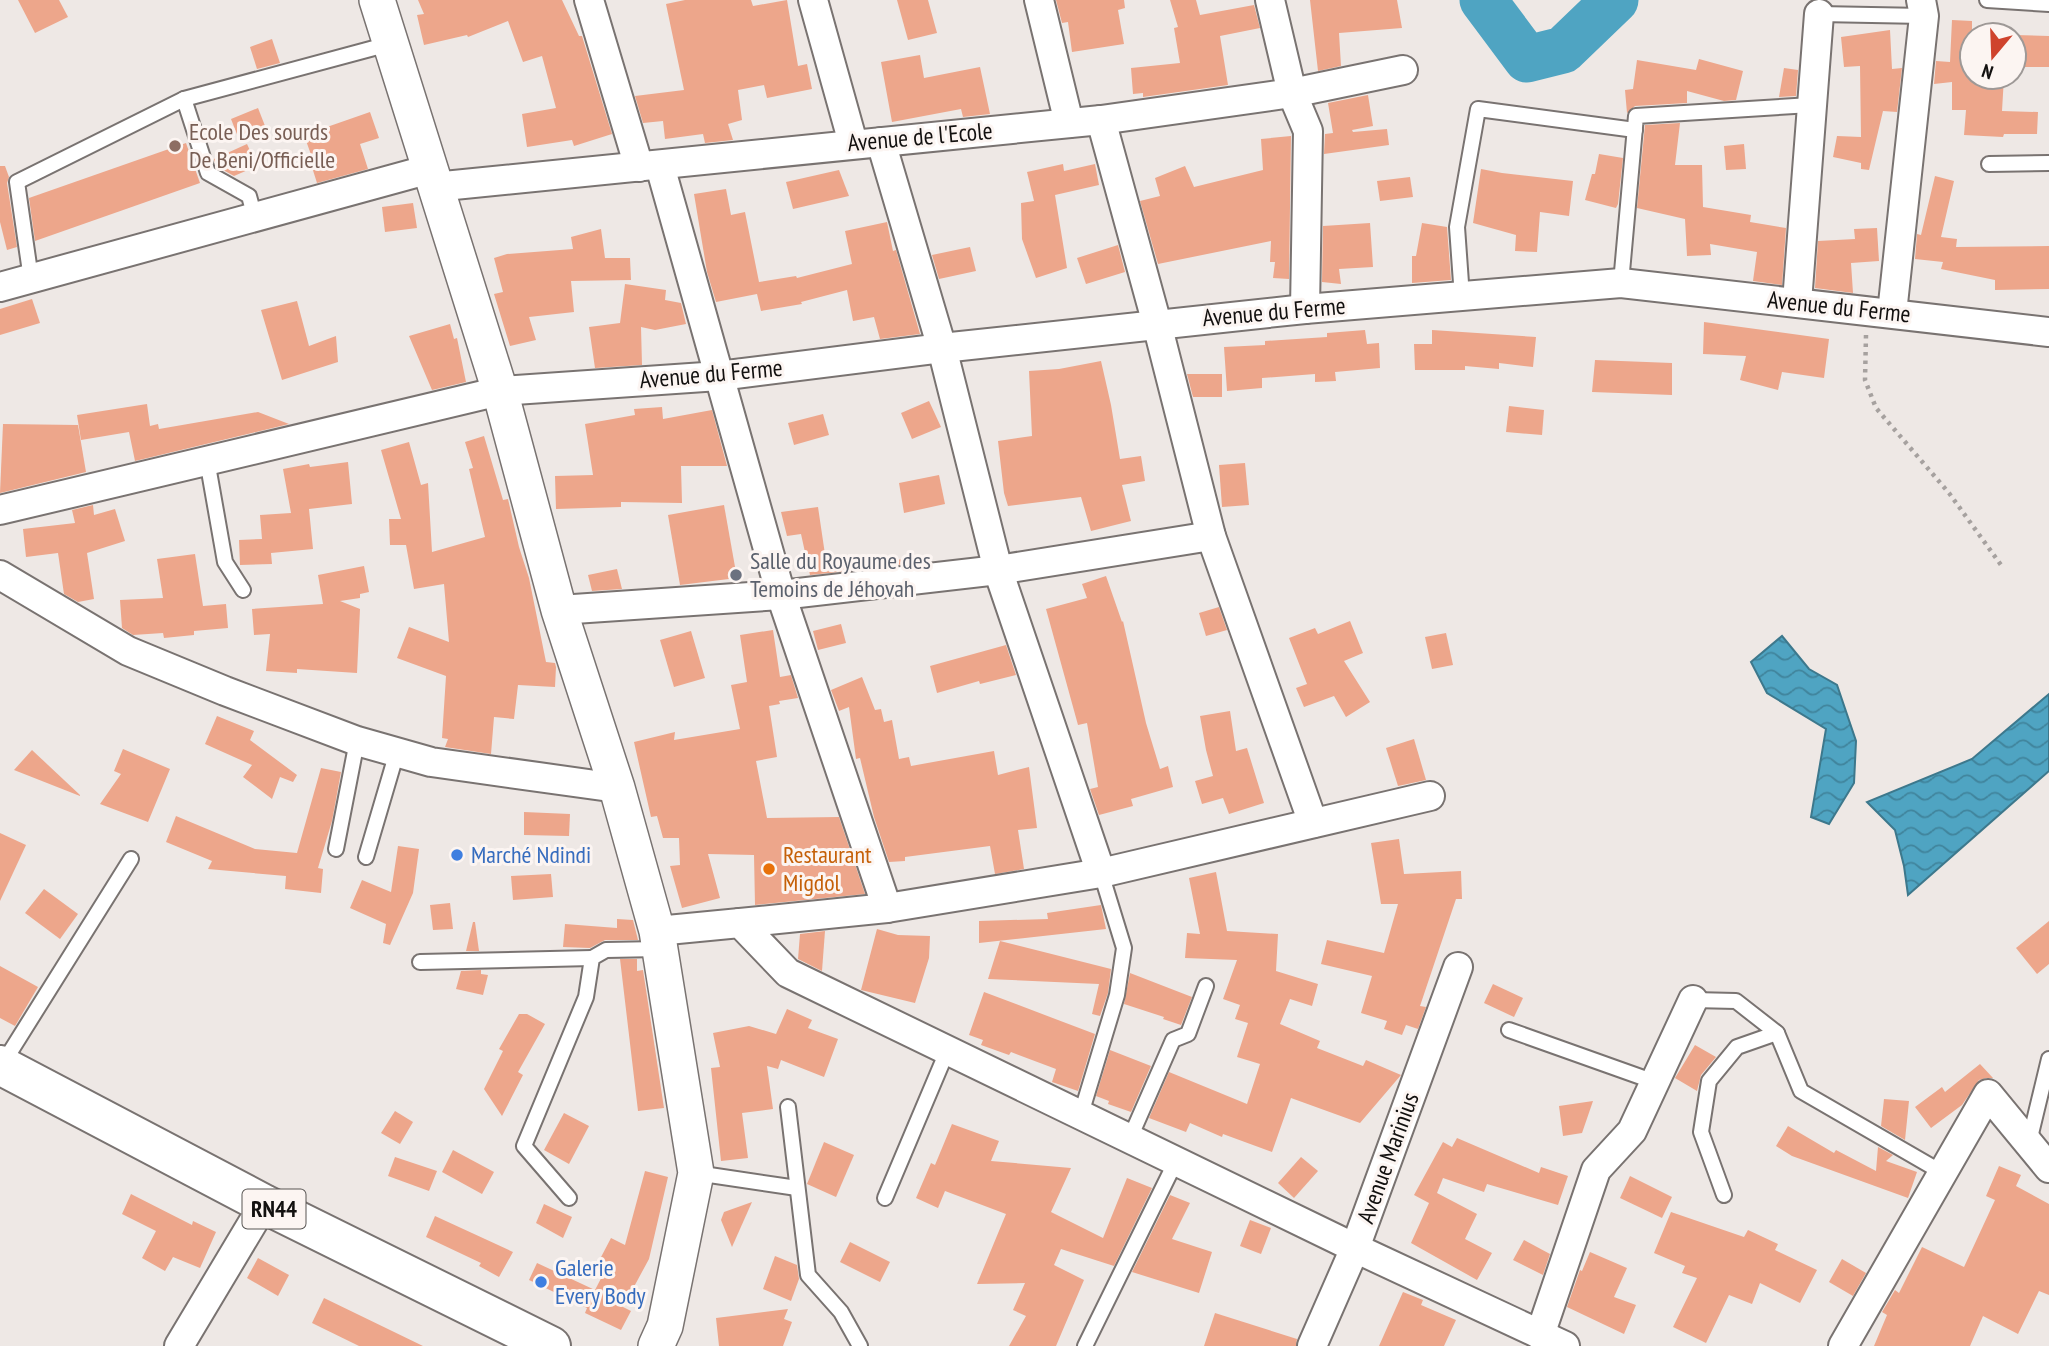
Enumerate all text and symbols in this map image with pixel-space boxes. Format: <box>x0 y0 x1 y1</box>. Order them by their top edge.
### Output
north arrow <box>1958 21 2028 91</box>
text: N <box>1979 59 1996 85</box>
street label: Avenue de l'Ecole <box>846 115 994 158</box>
place label: Ecole Des sourds De Beni/Officielle <box>189 116 335 175</box>
marker: Ecole Des sourds De Beni/Officielle <box>167 138 183 154</box>
street label: Avenue du Ferme <box>1766 284 1912 329</box>
street label: Avenue du Ferme <box>1201 290 1347 333</box>
street label: Avenue du Ferme <box>638 352 784 395</box>
place label: Salle du Royaume des Temoins de Jéhovah <box>750 545 931 604</box>
marker: Salle du Royaume des Temoins de Jéhovah <box>728 567 744 583</box>
place label: Marché Ndindi <box>471 839 591 870</box>
place label: Restaurant Migdol <box>783 839 872 898</box>
marker: Marché Ndindi <box>449 847 465 863</box>
marker: Restaurant Migdol <box>761 861 777 877</box>
street label: Avenue Marinius <box>1350 1088 1425 1227</box>
road number: RN44 <box>243 1190 306 1228</box>
place label: Galerie Every Body <box>555 1252 646 1311</box>
marker: Galerie Every Body <box>533 1274 549 1290</box>

